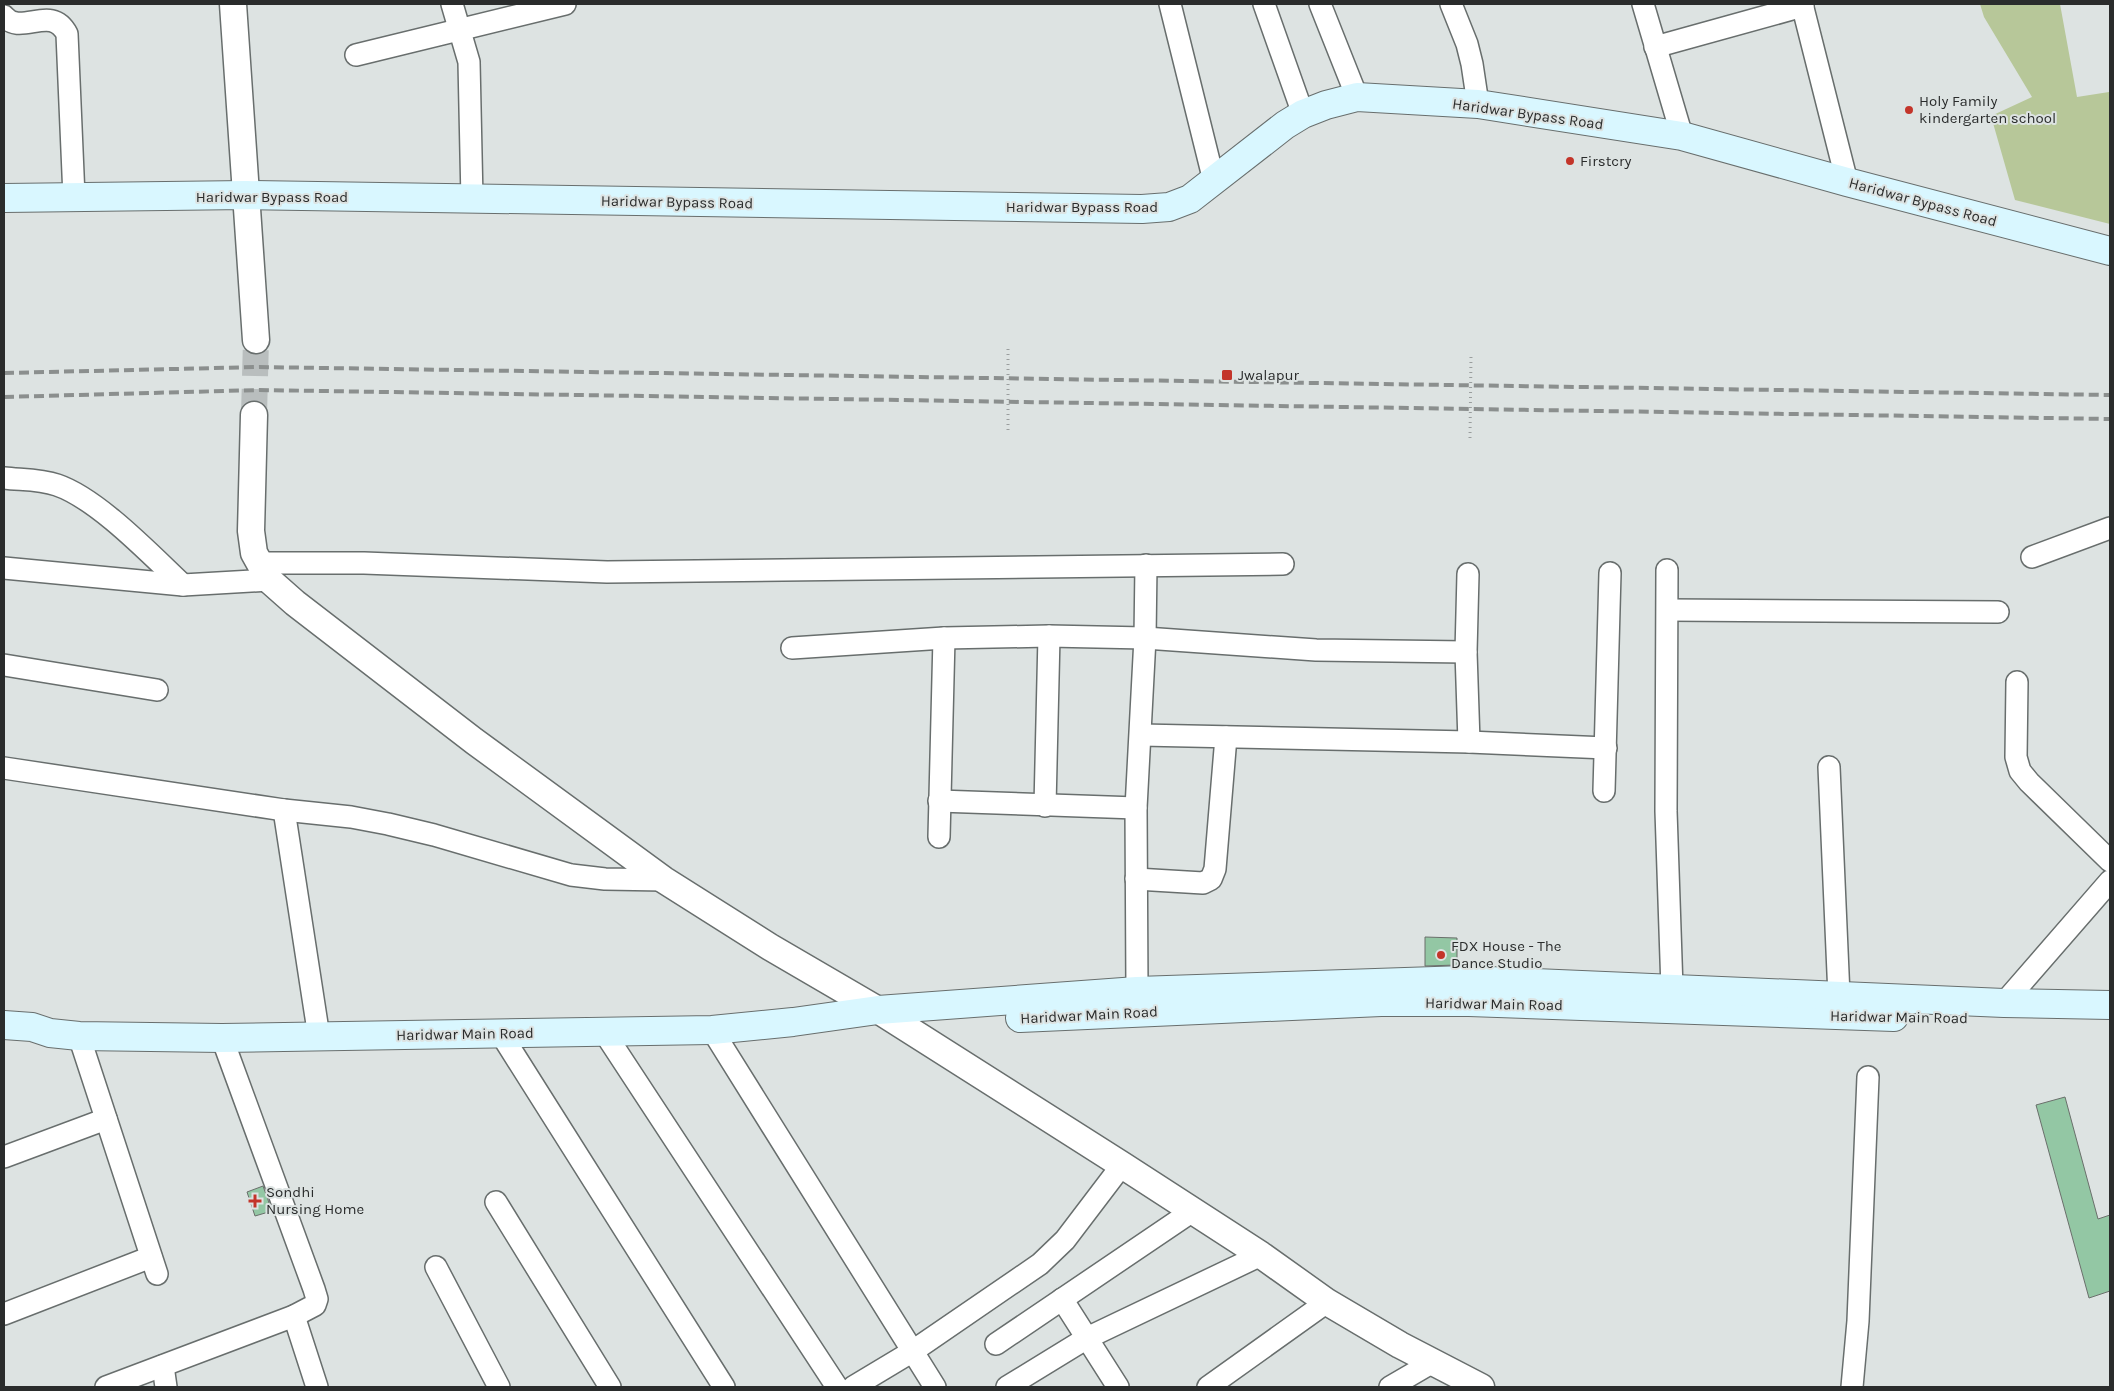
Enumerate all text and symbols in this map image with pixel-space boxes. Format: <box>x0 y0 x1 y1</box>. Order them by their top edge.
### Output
place label: Holy Family kindergarten school <box>1919 92 2056 127</box>
street label: Haridwar Bypass Road <box>1451 94 1605 134</box>
marker: Holy Family kindergarten school <box>1903 104 1915 116</box>
place label: Firstcry <box>1580 152 1631 170</box>
marker: Firstcry <box>1564 155 1576 167</box>
street label: Haridwar Bypass Road <box>1847 174 1999 230</box>
street label: Haridwar Bypass Road <box>196 188 348 206</box>
street label: Haridwar Bypass Road <box>601 192 753 212</box>
street label: Haridwar Bypass Road <box>1006 198 1158 216</box>
place label: Jwalapur <box>1238 366 1299 384</box>
marker: Jwalapur <box>1220 368 1234 382</box>
place label: FDX House - The Dance Studio <box>1451 937 1561 972</box>
marker: FDX House - The Dance Studio <box>1435 949 1447 961</box>
street label: Haridwar Main Road <box>1425 994 1563 1014</box>
street label: Haridwar Main Road <box>1020 1002 1158 1028</box>
street label: Haridwar Main Road <box>1830 1007 1968 1027</box>
street label: Haridwar Main Road <box>396 1024 534 1044</box>
place label: Sondhi Nursing Home <box>266 1183 364 1218</box>
marker: Sondhi Nursing Home <box>248 1194 262 1208</box>

